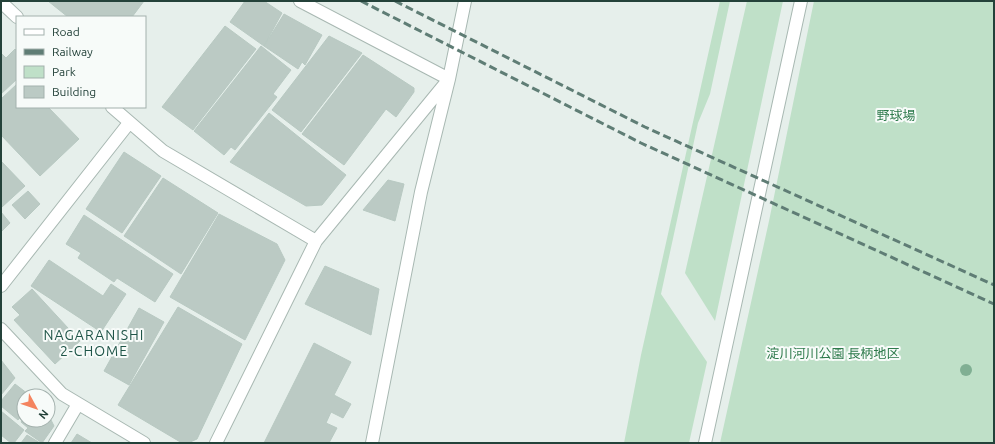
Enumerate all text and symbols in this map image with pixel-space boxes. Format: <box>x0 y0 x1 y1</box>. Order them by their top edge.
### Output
legend <box>16 16 146 108</box>
text: Road <box>52 25 80 38</box>
text: Railway <box>52 45 93 58</box>
text: Park <box>52 65 76 78</box>
text: Building <box>52 85 96 98</box>
park label: 野球場 <box>876 108 916 122</box>
district label: NAGARANISHI 2-CHOME <box>44 327 144 359</box>
park label: 淀川河川公園 長柄地区 <box>767 346 899 360</box>
north arrow <box>16 388 56 428</box>
text: N <box>36 407 51 421</box>

